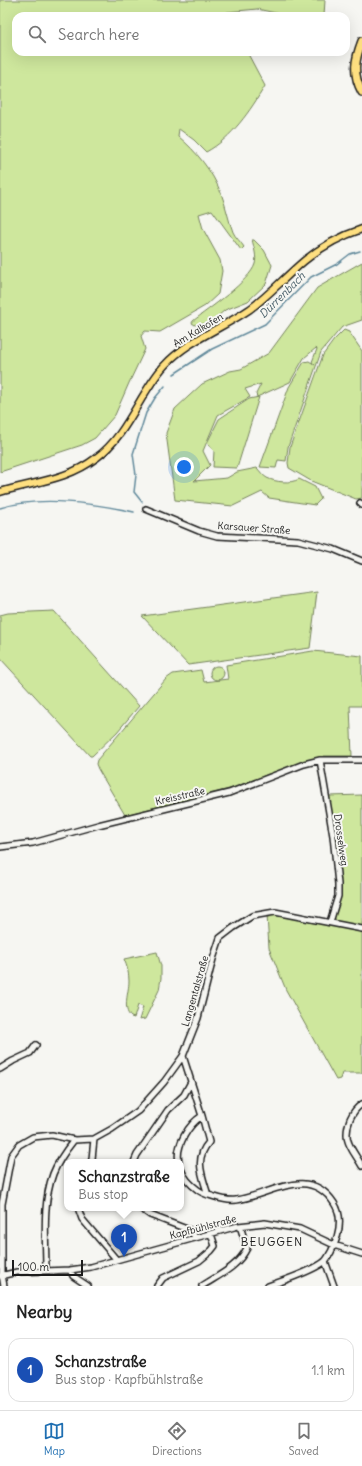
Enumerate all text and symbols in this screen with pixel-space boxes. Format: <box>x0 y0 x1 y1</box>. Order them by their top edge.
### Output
search box <box>12 12 350 56</box>
icon: search <box>26 23 48 45</box>
text: Search here <box>58 25 139 44</box>
water label: Dürrenbach <box>256 269 308 321</box>
street label: Am Kalkofen <box>170 310 226 350</box>
your location <box>174 457 194 477</box>
street label: Karsauer Straße <box>217 519 291 537</box>
street label: Kreisstraße <box>154 784 206 808</box>
street label: Drosselweg <box>331 813 351 867</box>
street label: Langentalstraße <box>179 954 211 1028</box>
popup <box>64 1159 184 1211</box>
text: Schanzstraße <box>78 1167 170 1186</box>
text: Bus stop <box>78 1186 128 1203</box>
street label: Kapfbühlstraße <box>168 1212 238 1242</box>
pin: 1 <box>111 1224 137 1257</box>
district label: BEUGGEN <box>241 1234 303 1249</box>
scale bar <box>12 1258 83 1277</box>
text: 100 m <box>18 1260 49 1274</box>
text: Nearby <box>16 1301 72 1323</box>
text: Schanzstraße <box>55 1352 147 1371</box>
text: 1 <box>27 1362 33 1379</box>
text: 1.1 km <box>311 1362 345 1379</box>
text: Bus stop · Kapfbühlstraße <box>55 1371 203 1388</box>
tab: Map <box>43 1420 65 1458</box>
tab: Directions <box>152 1420 202 1458</box>
tab: Saved <box>288 1420 319 1458</box>

